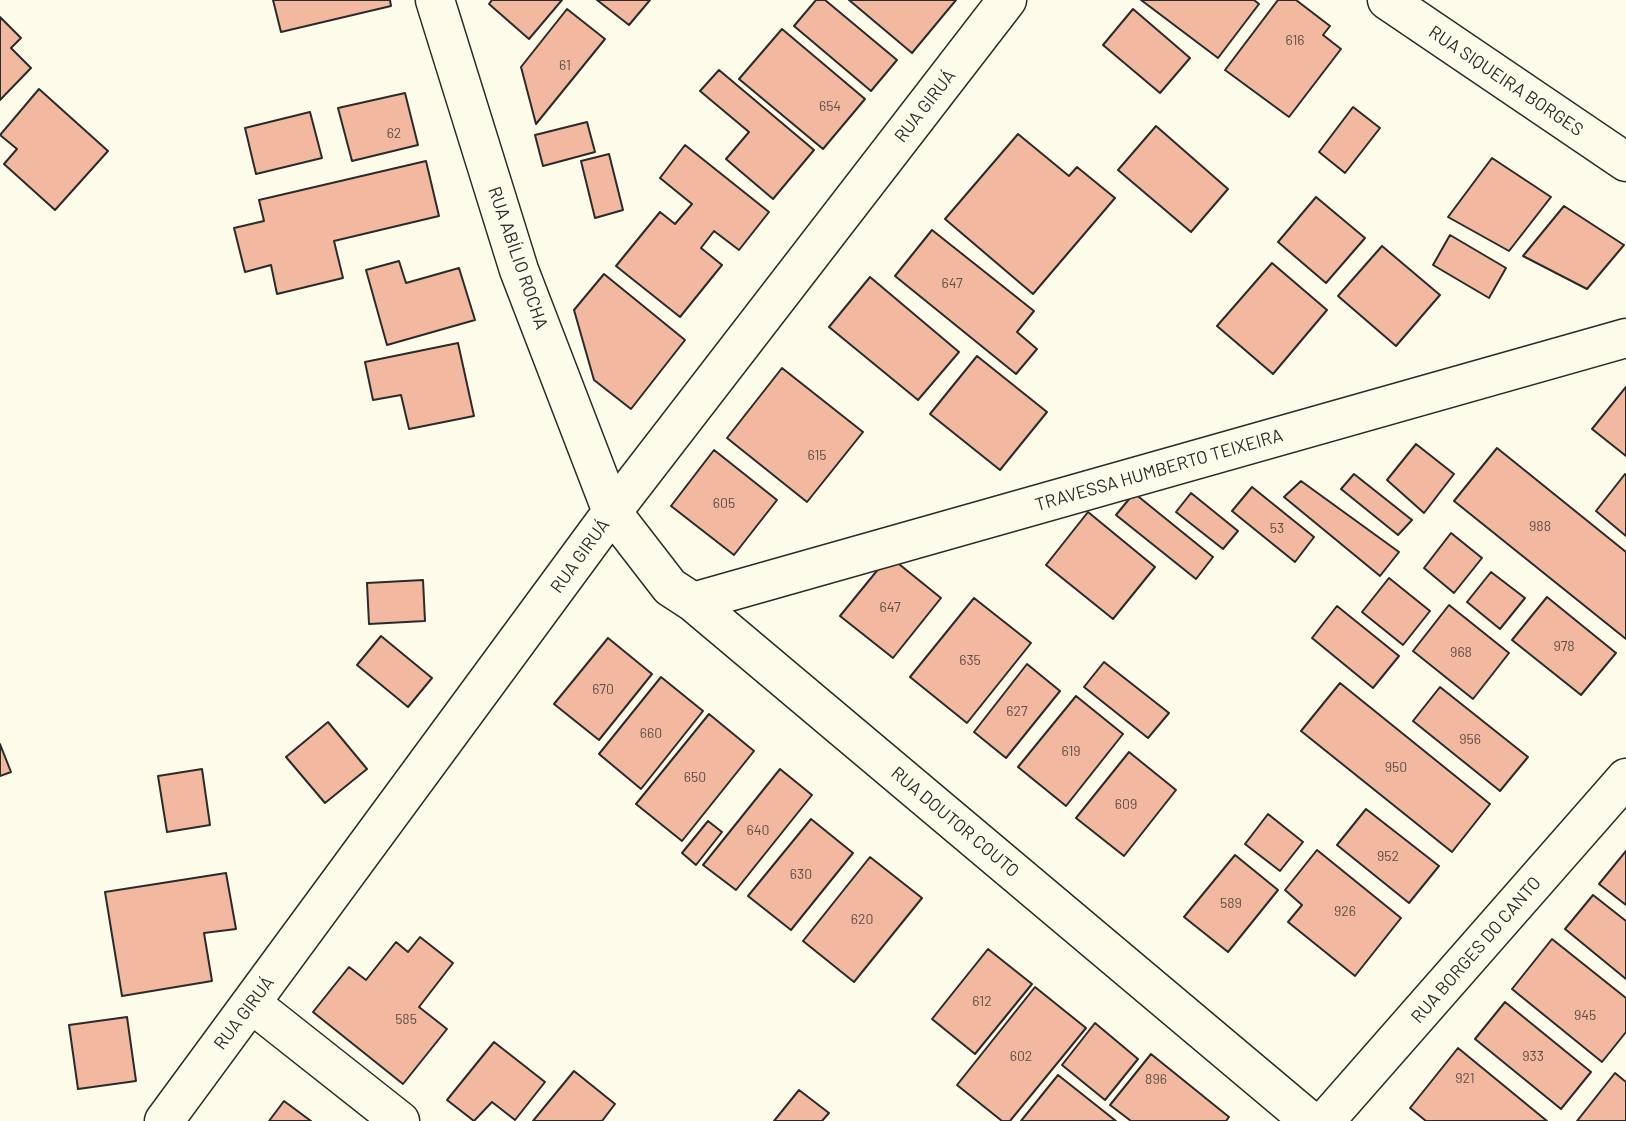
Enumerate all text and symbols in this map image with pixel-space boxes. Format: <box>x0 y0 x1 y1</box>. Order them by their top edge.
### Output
street label: RUA SIQUEIRA BORGES <box>1425 21 1587 141</box>
house number: 616 <box>1285 32 1305 48</box>
house number: 61 <box>559 57 571 73</box>
street label: RUA GIRUÁ <box>890 65 960 147</box>
house number: 654 <box>819 98 841 114</box>
house number: 62 <box>387 125 401 141</box>
street label: RUA ABÍLIO ROCHA <box>483 184 553 332</box>
house number: 647 <box>941 275 963 291</box>
street label: TRAVESSA HUMBERTO TEIXEIRA <box>1033 424 1285 516</box>
house number: 615 <box>807 447 827 463</box>
house number: 605 <box>713 495 735 511</box>
street label: RUA GIRUÁ <box>546 515 614 597</box>
house number: 988 <box>1529 518 1551 534</box>
house number: 53 <box>1270 520 1284 536</box>
house number: 647 <box>879 599 901 615</box>
house number: 978 <box>1553 638 1575 654</box>
house number: 968 <box>1450 644 1472 660</box>
house number: 635 <box>959 652 981 668</box>
house number: 670 <box>592 681 614 697</box>
house number: 627 <box>1006 703 1028 719</box>
house number: 660 <box>640 725 662 741</box>
house number: 956 <box>1459 731 1481 747</box>
house number: 619 <box>1061 743 1081 759</box>
house number: 950 <box>1385 759 1407 775</box>
street label: RUA DOUTOR COUTO <box>887 762 1023 882</box>
house number: 650 <box>684 769 706 785</box>
house number: 609 <box>1115 796 1137 812</box>
house number: 640 <box>747 822 769 838</box>
house number: 952 <box>1377 848 1399 864</box>
house number: 630 <box>790 866 812 882</box>
street label: RUA BORGES DO CANTO <box>1407 872 1545 1028</box>
house number: 589 <box>1220 895 1242 911</box>
house number: 926 <box>1334 903 1356 919</box>
house number: 620 <box>851 911 873 927</box>
street label: RUA GIRUÁ <box>209 972 279 1054</box>
house number: 612 <box>972 993 992 1009</box>
house number: 945 <box>1574 1007 1596 1023</box>
house number: 585 <box>395 1011 417 1027</box>
house number: 602 <box>1010 1048 1032 1064</box>
house number: 933 <box>1522 1048 1544 1064</box>
house number: 921 <box>1455 1070 1475 1086</box>
house number: 896 <box>1145 1071 1167 1087</box>

